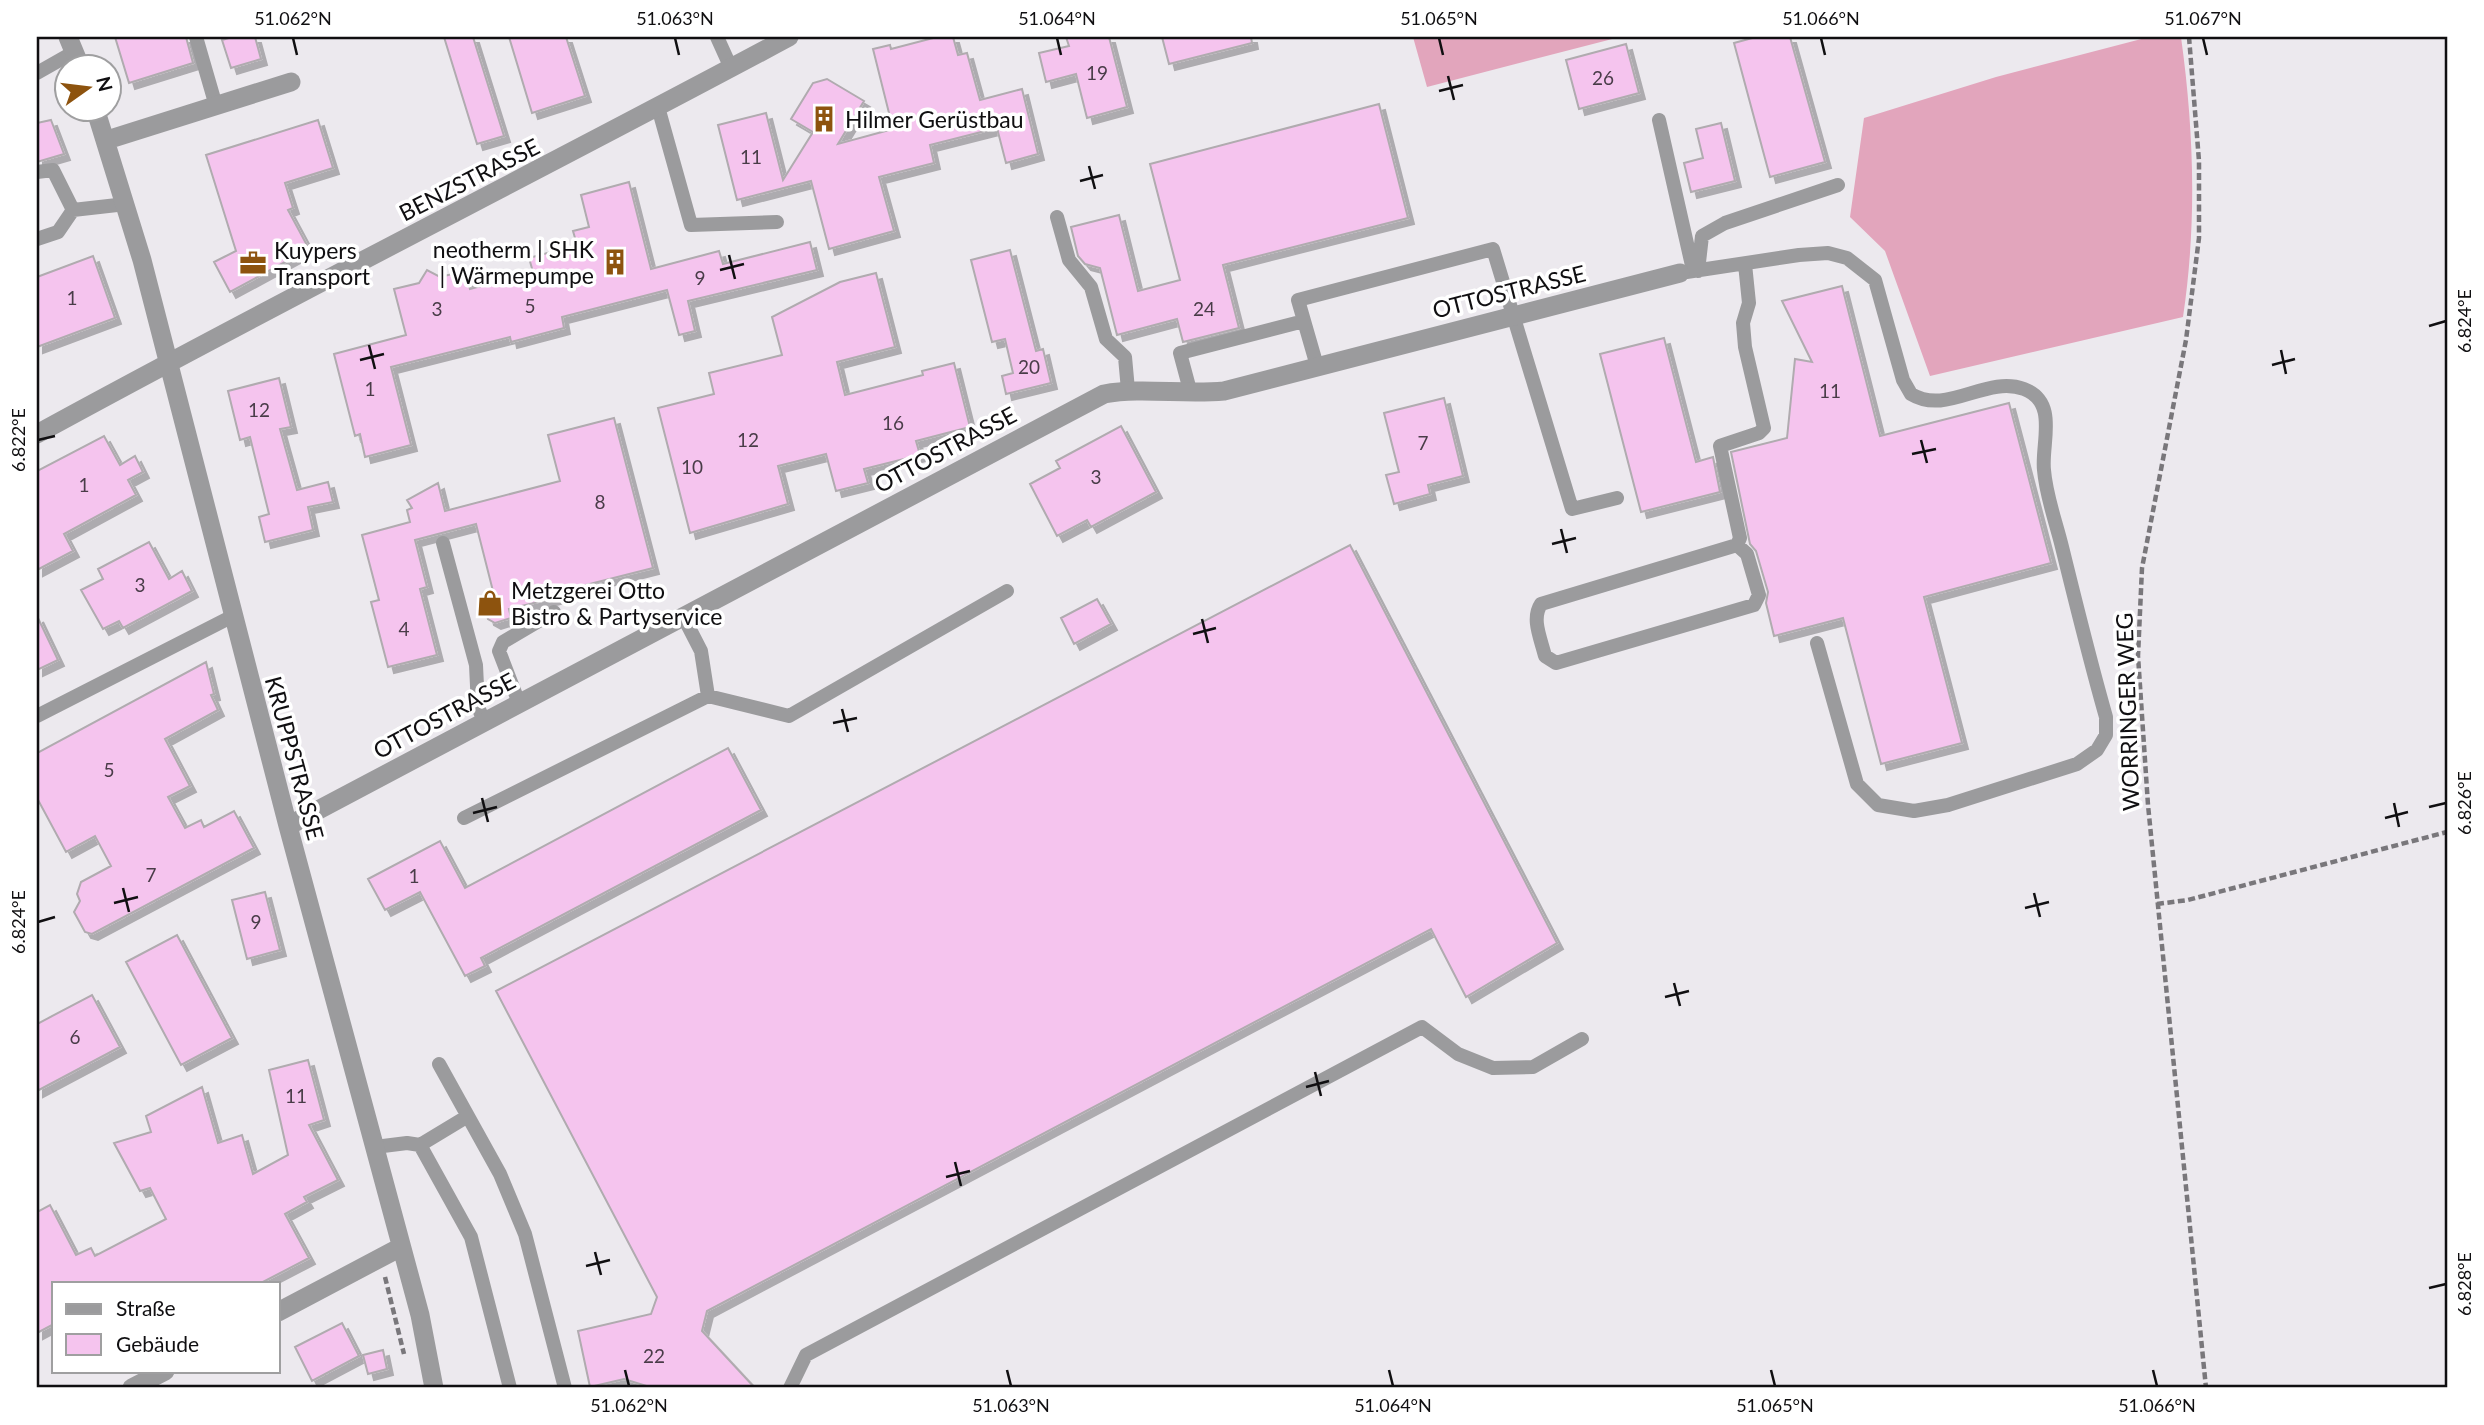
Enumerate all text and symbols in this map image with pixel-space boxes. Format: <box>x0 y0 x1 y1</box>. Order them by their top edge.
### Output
text: 51.062°N <box>254 7 332 29</box>
text: 51.063°N <box>636 7 714 29</box>
text: 51.064°N <box>1018 7 1096 29</box>
text: 51.065°N <box>1400 7 1478 29</box>
text: 51.066°N <box>1782 7 1860 29</box>
text: 51.067°N <box>2164 7 2242 29</box>
north arrow <box>52 52 122 122</box>
house number: 19 <box>1086 61 1108 84</box>
house number: 26 <box>1592 66 1614 89</box>
text: N <box>92 74 118 94</box>
building icon: Hilmer Gerüstbau <box>809 104 839 134</box>
place label: Hilmer Gerüstbau <box>845 105 1024 133</box>
street label: BENZSTRASSE <box>394 132 544 226</box>
house number: 11 <box>740 145 762 168</box>
place label: neotherm | SHK | Wärmepumpe <box>433 235 595 289</box>
place label: Kuypers Transport <box>274 236 371 290</box>
building icon: neotherm | SHK | Wärmepumpe <box>600 247 630 277</box>
office icon: Kuypers Transport <box>238 248 268 278</box>
street label: OTTOSTRASSE <box>1430 258 1588 324</box>
house number: 9 <box>694 266 706 289</box>
house number: 1 <box>66 286 78 309</box>
text: 6.824°E <box>2453 289 2475 353</box>
house number: 5 <box>524 294 536 317</box>
house number: 3 <box>431 297 443 320</box>
house number: 24 <box>1193 297 1215 320</box>
house number: 20 <box>1018 355 1040 378</box>
house number: 1 <box>364 377 376 400</box>
house number: 11 <box>1819 379 1841 402</box>
house number: 12 <box>248 398 270 421</box>
street label: OTTOSTRASSE <box>869 400 1021 498</box>
text: 6.822°E <box>7 408 29 472</box>
house number: 16 <box>882 411 904 434</box>
house number: 12 <box>737 428 759 451</box>
house number: 7 <box>1417 431 1429 454</box>
house number: 10 <box>681 455 703 478</box>
house number: 3 <box>1090 465 1102 488</box>
house number: 1 <box>78 473 90 496</box>
house number: 8 <box>594 490 606 513</box>
house number: 3 <box>134 573 146 596</box>
place label: Metzgerei Otto Bistro & Partyservice <box>511 576 722 630</box>
shop icon: Metzgerei Otto Bistro & Partyservice <box>475 588 505 618</box>
street label: WORRINGER WEG <box>2110 612 2144 812</box>
house number: 4 <box>398 617 410 640</box>
street label: OTTOSTRASSE <box>368 666 520 764</box>
street label: KRUPPSTRASSE <box>260 673 330 843</box>
house number: 5 <box>103 758 115 781</box>
text: 6.826°E <box>2453 771 2475 835</box>
house number: 7 <box>145 863 157 886</box>
house number: 1 <box>408 864 420 887</box>
text: 6.824°E <box>7 890 29 954</box>
house number: 9 <box>250 910 262 933</box>
house number: 6 <box>69 1025 81 1048</box>
house number: 11 <box>285 1084 307 1107</box>
text: 6.828°E <box>2453 1252 2475 1316</box>
legend <box>52 1282 280 1372</box>
text: Straße <box>116 1295 176 1320</box>
text: Gebäude <box>116 1331 199 1356</box>
house number: 22 <box>643 1344 665 1367</box>
text: 51.062°N <box>590 1394 668 1416</box>
text: 51.063°N <box>972 1394 1050 1416</box>
text: 51.064°N <box>1354 1394 1432 1416</box>
text: 51.065°N <box>1736 1394 1814 1416</box>
text: 51.066°N <box>2118 1394 2196 1416</box>

